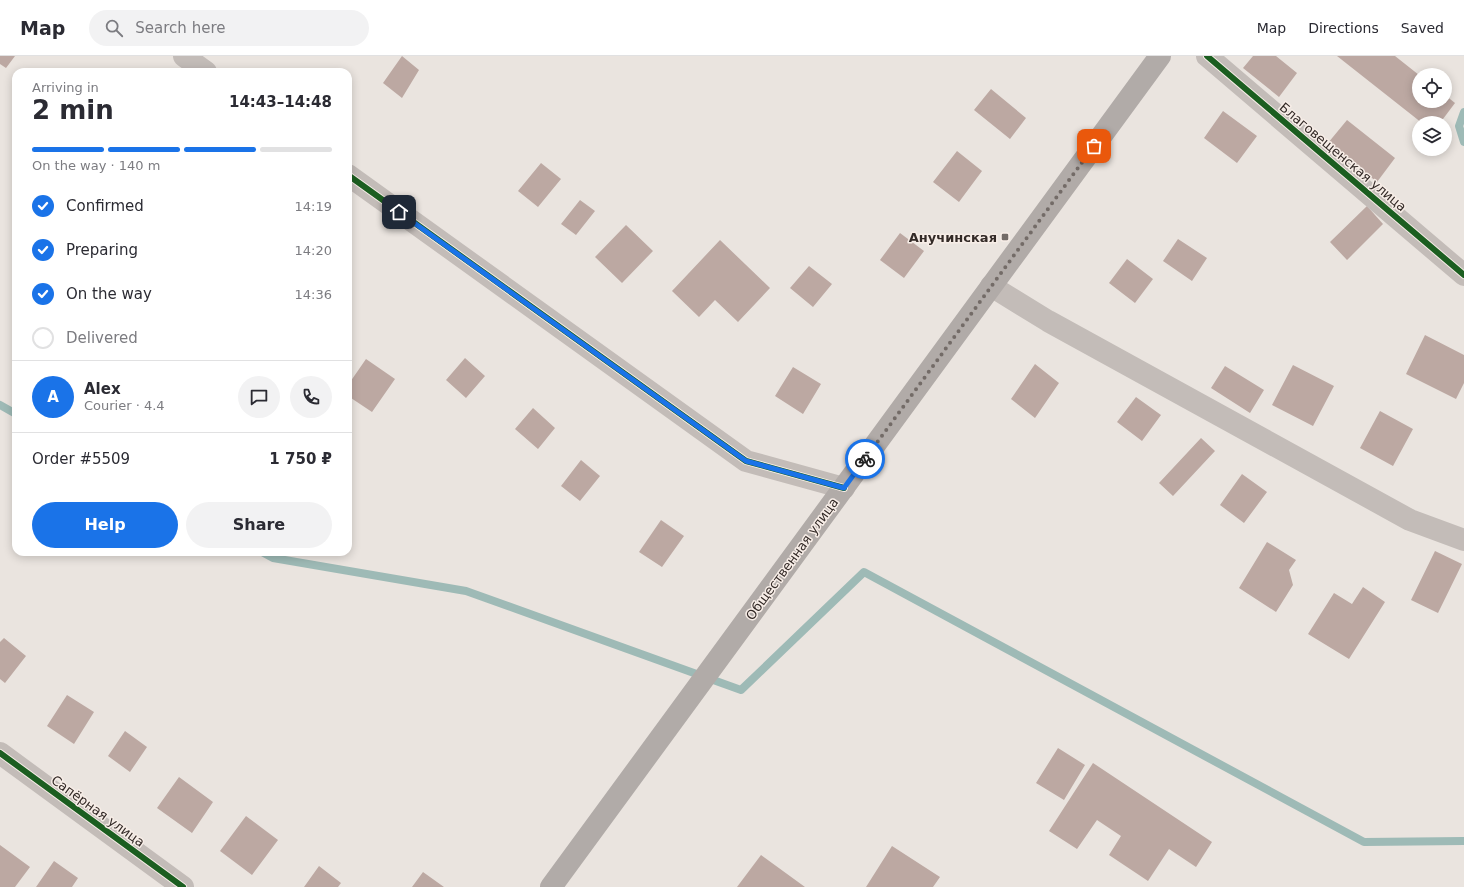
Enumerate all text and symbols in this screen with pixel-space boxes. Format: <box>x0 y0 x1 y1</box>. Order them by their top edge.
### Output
search box <box>89 10 369 46</box>
text: Map <box>20 17 65 39</box>
icon: search <box>103 17 125 39</box>
text: Search here <box>135 19 225 37</box>
text: Map <box>1257 20 1286 36</box>
text: Directions <box>1308 20 1379 36</box>
text: Saved <box>1401 20 1444 36</box>
map controls <box>1412 68 1452 156</box>
button: locate <box>1412 68 1452 108</box>
text: Arriving in <box>32 80 99 95</box>
text: 14:43–14:48 <box>229 93 332 111</box>
text: 2 min <box>32 95 114 125</box>
street label: Благовещенская улица <box>1277 100 1409 214</box>
button: layers <box>1412 116 1452 156</box>
pin <box>1077 129 1111 163</box>
icon: bag <box>1083 135 1105 157</box>
text: On the way · 140 m <box>32 158 160 173</box>
icon: check <box>32 195 54 217</box>
pin <box>382 195 416 229</box>
text: Confirmed <box>66 197 144 215</box>
text: 14:19 <box>295 199 332 214</box>
icon: home <box>388 201 410 223</box>
place label: Анучинская <box>909 230 997 245</box>
marker: Анучинская <box>1000 232 1010 242</box>
icon: check <box>32 239 54 261</box>
text: Preparing <box>66 241 138 259</box>
text: 14:20 <box>295 243 332 258</box>
icon: check <box>32 283 54 305</box>
text: On the way <box>66 285 152 303</box>
text: 14:36 <box>295 287 332 302</box>
text: Delivered <box>66 329 138 347</box>
button: chat <box>238 376 280 418</box>
button: phone <box>290 376 332 418</box>
text: Alex <box>84 380 121 398</box>
text: A <box>47 388 59 406</box>
text: Courier · 4.4 <box>84 398 165 413</box>
courier <box>845 439 885 479</box>
icon: bike <box>854 448 876 470</box>
text: Order #5509 <box>32 450 130 468</box>
text: 1 750 ₽ <box>269 450 332 468</box>
street label: Общественная улица <box>743 495 841 623</box>
button: Help <box>32 502 178 548</box>
button: Share <box>186 502 332 548</box>
street label: Сапёрная улица <box>48 772 148 850</box>

